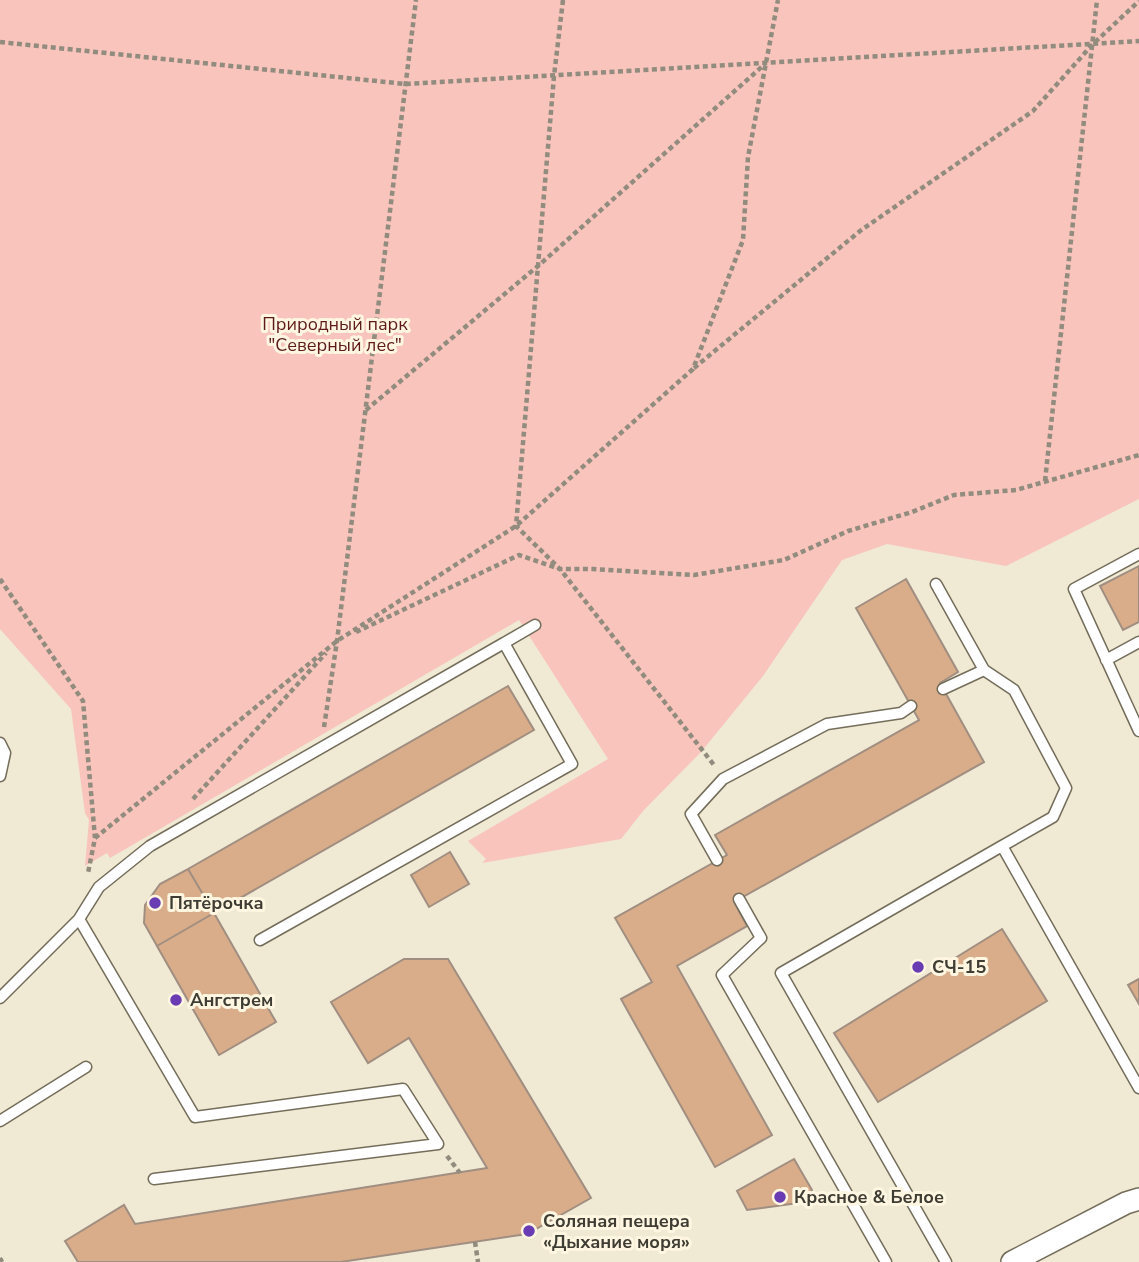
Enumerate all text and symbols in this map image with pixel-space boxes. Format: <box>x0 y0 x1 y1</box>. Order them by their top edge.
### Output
park label: Природный парк "Северный лес" <box>262 312 408 357</box>
place label: Пятёрочка <box>169 891 264 915</box>
marker: Пятёрочка <box>147 895 163 911</box>
place label: СЧ-15 <box>932 955 986 979</box>
marker: СЧ-15 <box>910 959 926 975</box>
place label: Ангстрем <box>190 988 273 1012</box>
marker: Ангстрем <box>168 992 184 1008</box>
place label: Красное & Белое <box>794 1185 944 1209</box>
marker: Красное & Белое <box>772 1189 788 1205</box>
place label: Соляная пещера «Дыхание моря» <box>543 1209 690 1254</box>
marker: Соляная пещера «Дыхание моря» <box>521 1223 537 1239</box>

